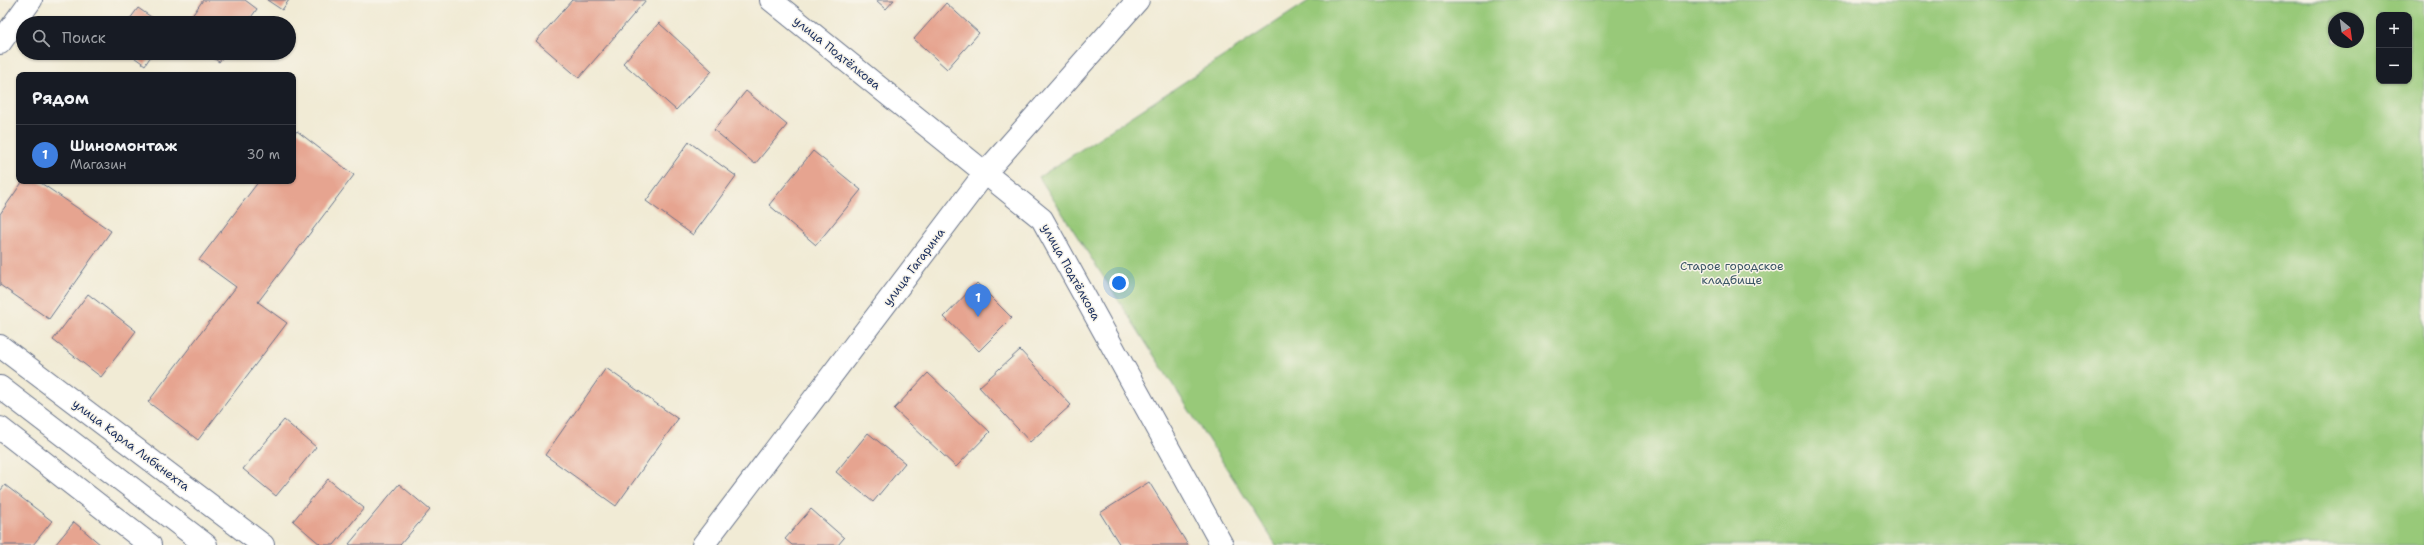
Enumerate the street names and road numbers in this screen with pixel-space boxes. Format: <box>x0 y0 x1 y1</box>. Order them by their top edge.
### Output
street label: улица Подтёлкова <box>790 13 885 94</box>
street label: улица Подтёлкова <box>1038 221 1104 324</box>
street label: улица Гагарина <box>880 224 949 309</box>
street label: улица Карла Либкнехта <box>69 396 193 495</box>

